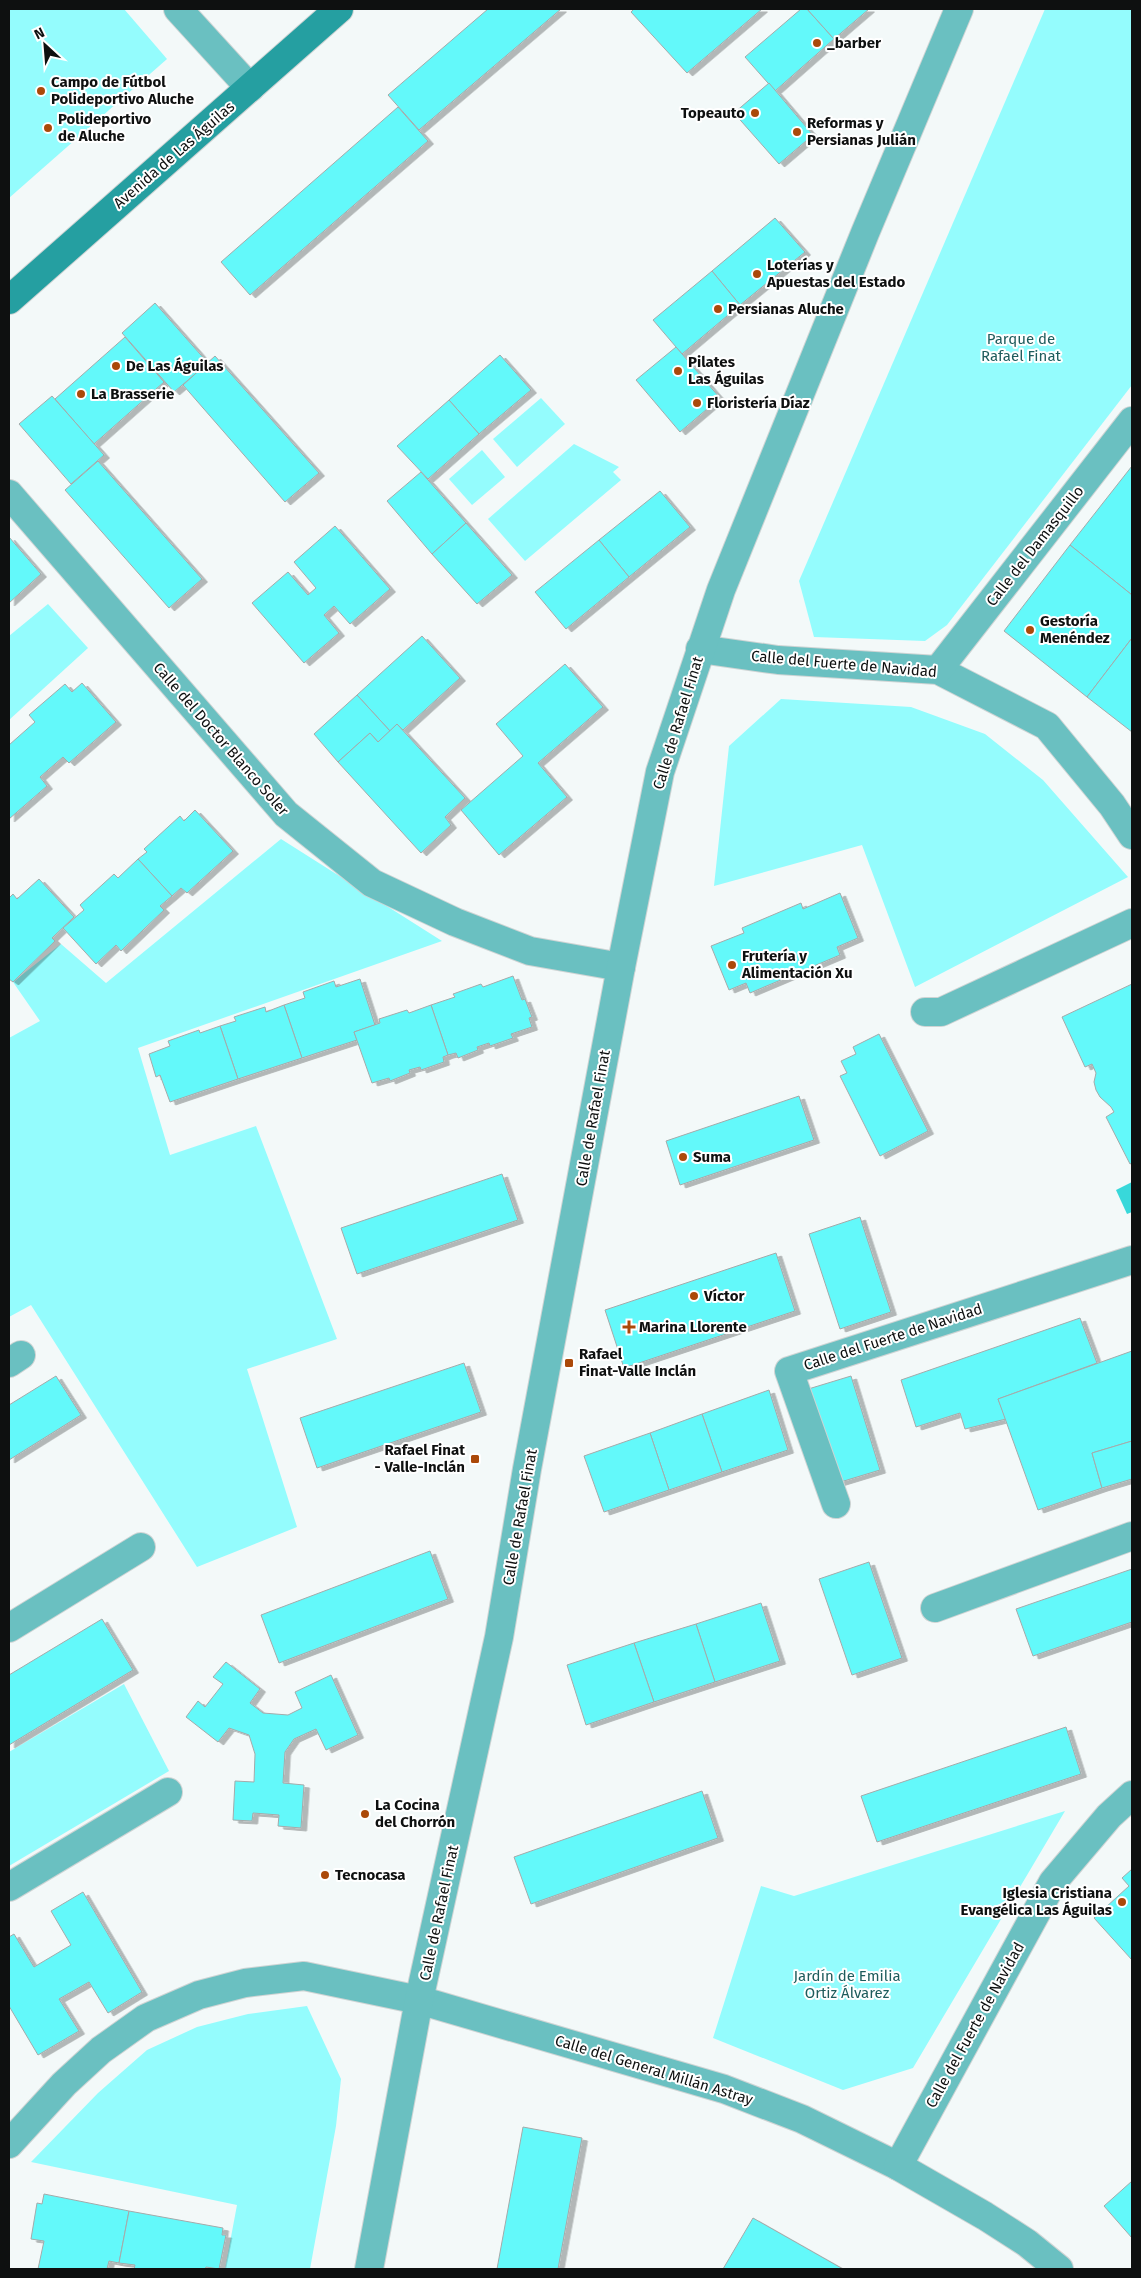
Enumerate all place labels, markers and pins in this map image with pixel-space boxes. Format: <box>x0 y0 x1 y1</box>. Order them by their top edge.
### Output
place label: _barber <box>827 34 882 52</box>
marker: _barber <box>811 37 823 49</box>
place label: Campo de Fútbol Polideportivo Aluche <box>51 73 194 108</box>
marker: Campo de Fútbol Polideportivo Aluche <box>35 85 47 97</box>
place label: Topeauto <box>681 104 745 122</box>
marker: Topeauto <box>749 107 761 119</box>
place label: Polideportivo de Aluche <box>58 110 152 145</box>
place label: Reformas y Persianas Julián <box>807 114 916 149</box>
marker: Polideportivo de Aluche <box>42 122 54 134</box>
marker: Reformas y Persianas Julián <box>791 126 803 138</box>
place label: Loterías y Apuestas del Estado <box>766 256 906 291</box>
marker: Loterías y Apuestas del Estado <box>751 268 763 280</box>
place label: Persianas Aluche <box>728 300 844 318</box>
marker: Persianas Aluche <box>712 303 724 315</box>
place label: Pilates Las Águilas <box>688 353 764 388</box>
place label: De Las Águilas <box>126 357 224 375</box>
marker: De Las Águilas <box>110 360 122 372</box>
marker: Pilates Las Águilas <box>672 365 684 377</box>
place label: La Brasserie <box>91 385 174 403</box>
marker: La Brasserie <box>75 388 87 400</box>
place label: Floristería Díaz <box>707 394 810 412</box>
marker: Floristería Díaz <box>691 397 703 409</box>
place label: Gestoría Menéndez <box>1040 612 1110 647</box>
marker: Gestoría Menéndez <box>1024 624 1036 636</box>
place label: Frutería y Alimentación Xu <box>741 947 852 982</box>
marker: Frutería y Alimentación Xu <box>726 959 738 971</box>
place label: Suma <box>693 1148 731 1166</box>
marker: Suma <box>677 1151 689 1163</box>
place label: Víctor <box>703 1287 745 1305</box>
marker: Víctor <box>688 1290 700 1302</box>
place label: Marina Llorente <box>639 1318 747 1336</box>
marker: Marina Llorente <box>623 1321 635 1333</box>
place label: Rafael Finat-Valle Inclán <box>579 1345 696 1380</box>
marker: Rafael Finat-Valle Inclán <box>563 1357 575 1369</box>
place label: Rafael Finat - Valle-Inclán <box>375 1441 465 1476</box>
marker: Rafael Finat - Valle-Inclán <box>469 1453 481 1465</box>
place label: La Cocina del Chorrón <box>375 1796 455 1831</box>
marker: La Cocina del Chorrón <box>359 1808 371 1820</box>
place label: Tecnocasa <box>335 1866 406 1884</box>
marker: Tecnocasa <box>319 1869 331 1881</box>
place label: Iglesia Cristiana Evangélica Las Águilas <box>961 1884 1112 1919</box>
marker: Iglesia Cristiana Evangélica Las Águilas <box>1116 1896 1128 1908</box>

